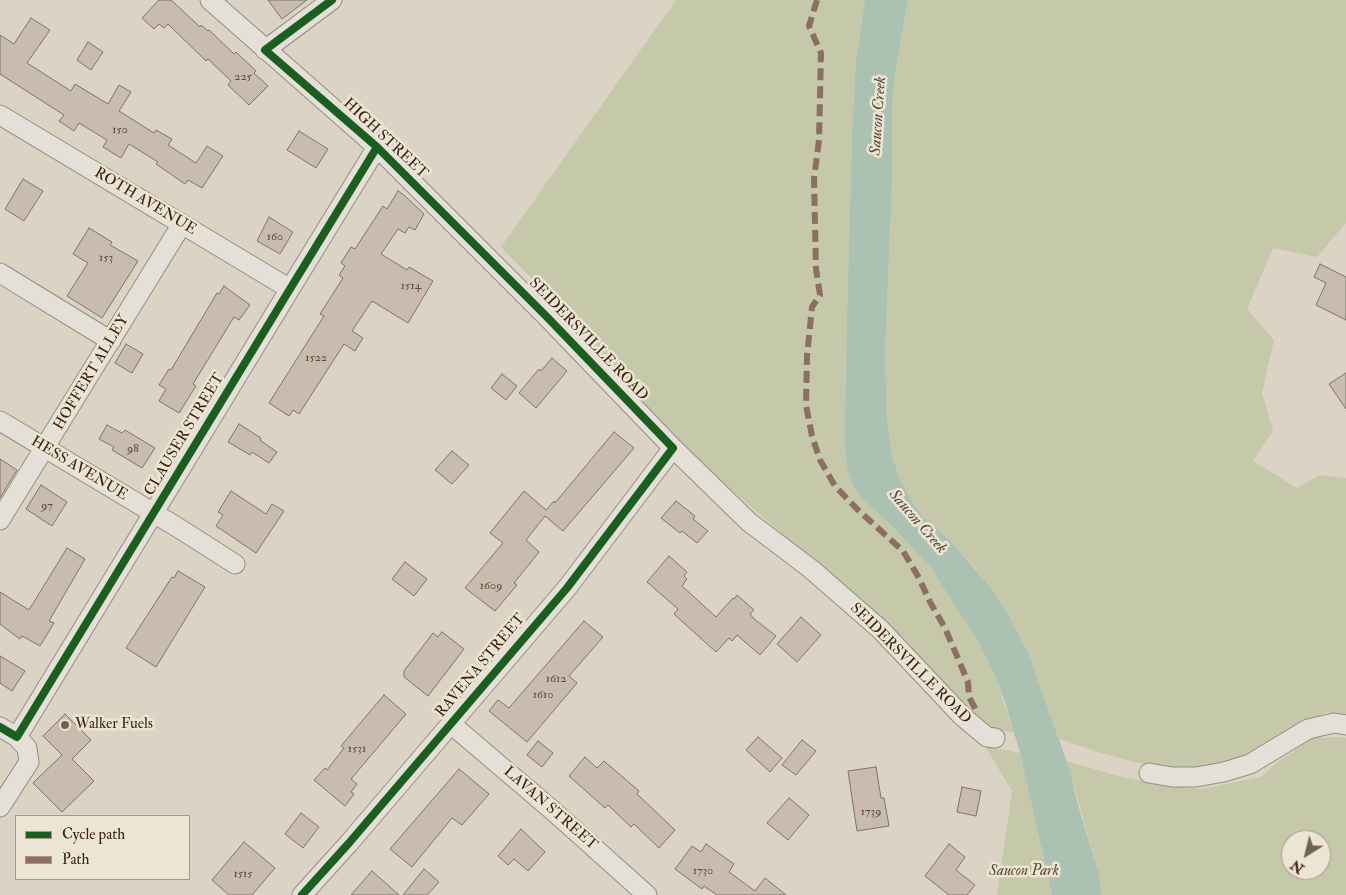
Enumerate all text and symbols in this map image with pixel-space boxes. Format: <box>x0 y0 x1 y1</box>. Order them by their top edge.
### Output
house number: 225 <box>234 70 252 84</box>
water label: Saucon Creek <box>867 76 891 156</box>
street label: HIGH STREET <box>339 95 431 183</box>
house number: 150 <box>112 123 128 137</box>
street label: ROTH AVENUE <box>91 164 199 240</box>
house number: 160 <box>267 230 283 244</box>
house number: 153 <box>99 251 113 265</box>
street label: SEIDERSVILLE ROAD <box>525 275 651 405</box>
house number: 1514 <box>401 279 421 293</box>
street label: HOFFERT ALLEY <box>51 312 133 434</box>
house number: 1522 <box>305 351 327 365</box>
street label: CLAUSER STREET <box>141 370 229 500</box>
street label: HESS AVENUE <box>27 433 131 505</box>
house number: 98 <box>127 442 139 456</box>
water label: Saucon Creek <box>884 486 950 558</box>
house number: 97 <box>41 499 53 513</box>
house number: 1609 <box>480 579 502 593</box>
street label: SEIDERSVILLE ROAD <box>846 600 974 728</box>
street label: RAVENA STREET <box>432 611 530 721</box>
house number: 1612 <box>546 672 566 686</box>
house number: 1610 <box>533 688 553 702</box>
place label: Walker Fuels <box>75 716 153 734</box>
marker: Walker Fuels <box>59 719 71 731</box>
house number: 1531 <box>348 742 366 756</box>
street label: LAVAN STREET <box>499 763 601 855</box>
house number: 1739 <box>861 805 881 819</box>
legend <box>15 815 190 880</box>
text: Cycle path <box>62 825 125 844</box>
north arrow <box>1281 830 1331 880</box>
text: Path <box>62 850 89 869</box>
text: N <box>1287 856 1308 877</box>
park label: Saucon Park <box>989 863 1059 881</box>
house number: 1730 <box>693 864 713 878</box>
house number: 1515 <box>233 867 253 881</box>

